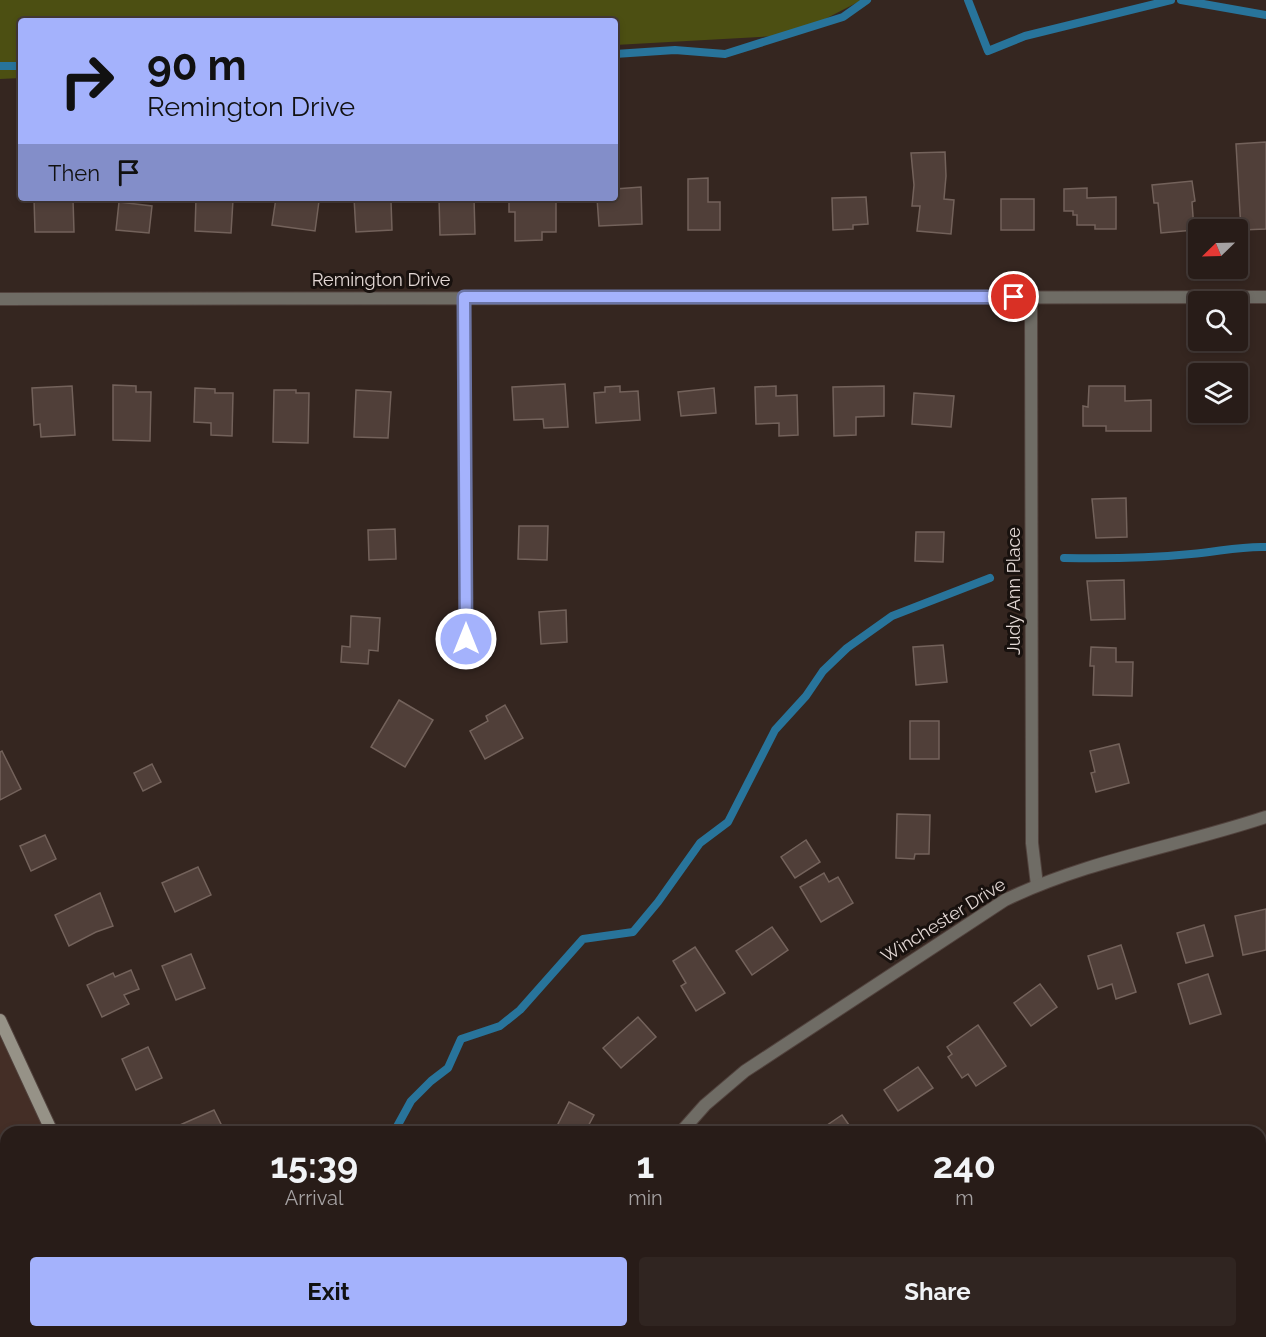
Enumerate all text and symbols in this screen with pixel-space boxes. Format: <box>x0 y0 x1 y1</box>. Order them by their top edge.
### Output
text: 90 m <box>147 41 247 90</box>
icon: right <box>48 42 126 120</box>
text: Remington Drive <box>147 91 355 122</box>
icon: arrive <box>112 156 145 189</box>
text: Then <box>48 160 100 186</box>
north arrow <box>1188 219 1248 279</box>
map controls <box>1188 219 1248 423</box>
street label: Remington Drive <box>312 269 451 290</box>
pin <box>988 271 1039 322</box>
icon: arrive <box>997 280 1030 313</box>
button: search <box>1188 291 1248 351</box>
button: layers <box>1188 363 1248 423</box>
street label: Judy Ann Place <box>1003 527 1024 655</box>
position arrow <box>434 607 498 671</box>
street label: Winchester Drive <box>877 873 1009 967</box>
text: 15:39 <box>270 1144 358 1186</box>
text: 1 <box>637 1144 654 1186</box>
text: 240 <box>933 1144 996 1186</box>
text: Arrival <box>285 1186 343 1210</box>
text: min <box>628 1186 663 1210</box>
text: m <box>955 1186 974 1210</box>
button: Exit <box>30 1257 627 1326</box>
button: Share <box>639 1257 1236 1326</box>

